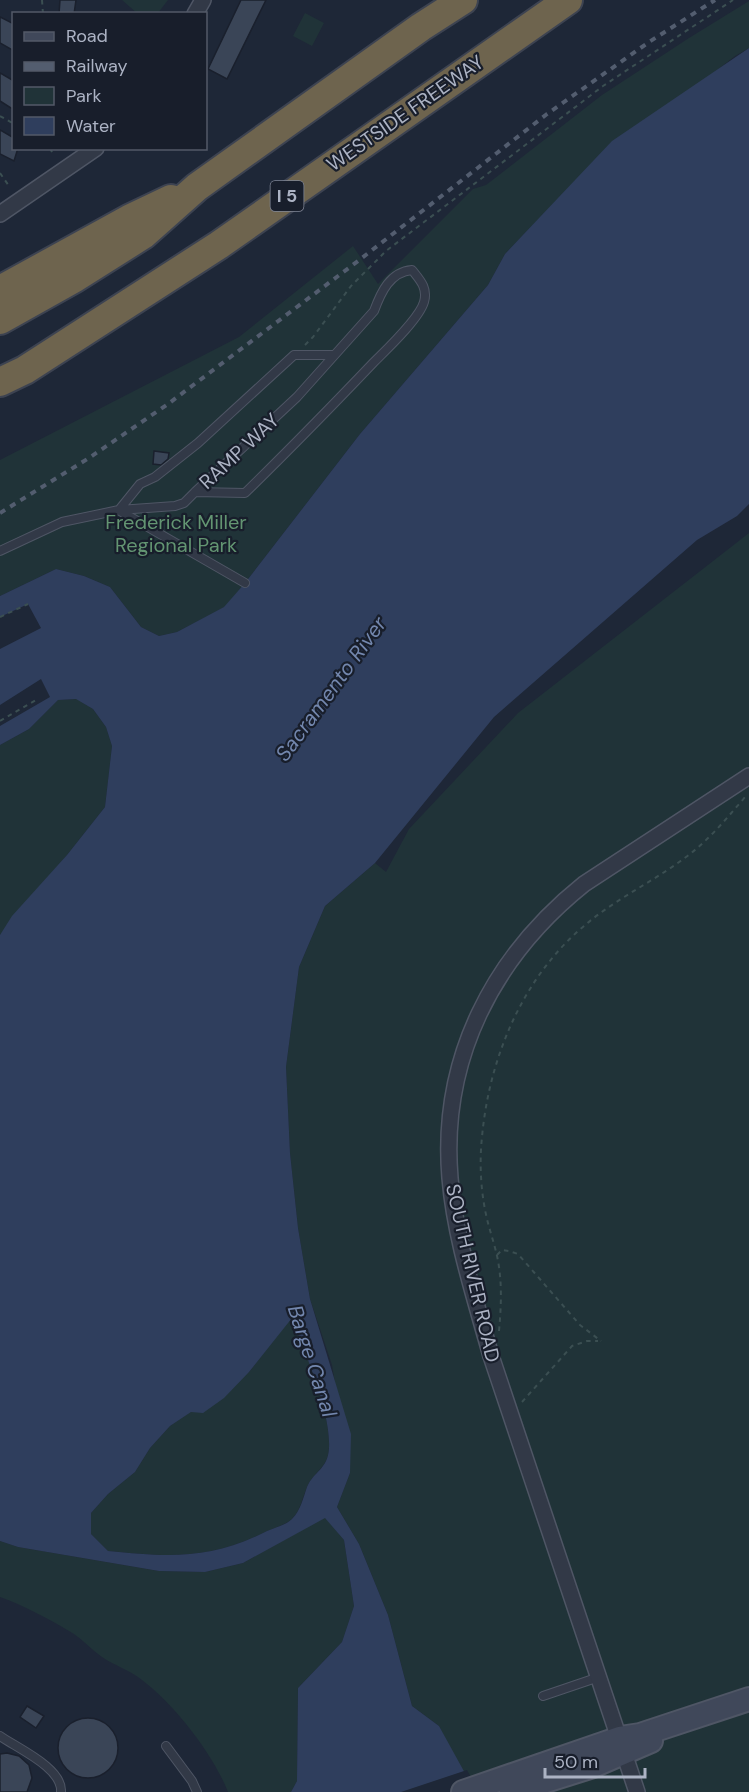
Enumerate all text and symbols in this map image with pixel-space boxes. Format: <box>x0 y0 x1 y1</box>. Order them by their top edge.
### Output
legend <box>12 12 207 150</box>
text: Road <box>66 24 108 48</box>
street label: WESTSIDE FREEWAY <box>321 49 489 177</box>
text: Railway <box>66 54 128 78</box>
text: Park <box>66 84 102 108</box>
text: Water <box>66 114 116 138</box>
road number: I 5 <box>270 181 304 211</box>
street label: RAMP WAY <box>193 407 285 495</box>
park label: Frederick Miller Regional Park <box>105 509 247 558</box>
water label: Sacramento River <box>269 610 394 767</box>
street label: SOUTH RIVER ROAD <box>440 1181 506 1365</box>
water label: Barge Canal <box>281 1301 343 1421</box>
scale bar <box>545 1741 646 1779</box>
text: 50 m <box>554 1750 598 1774</box>

